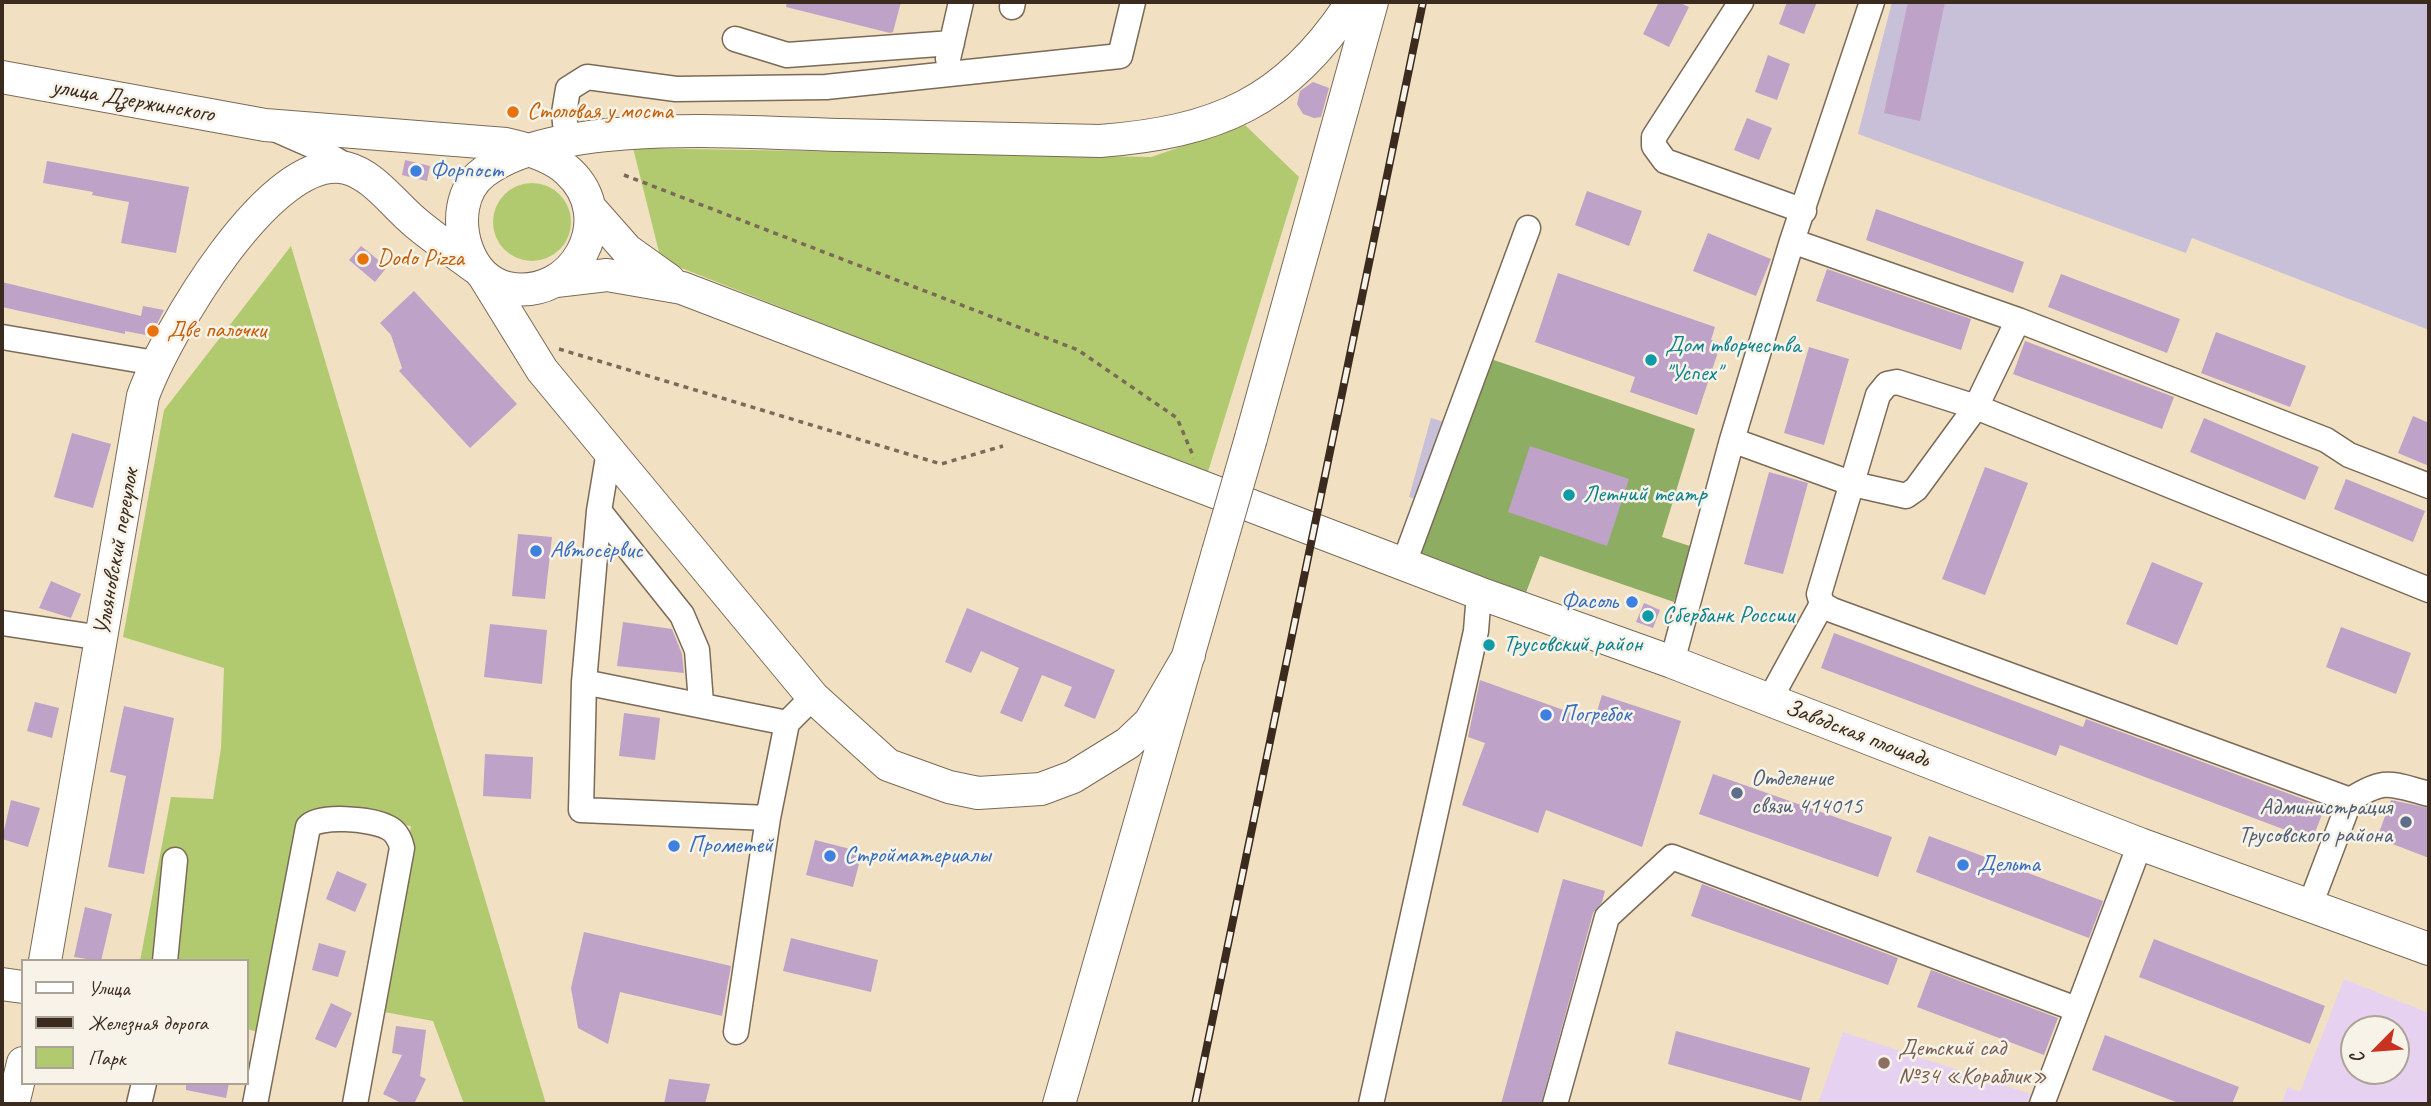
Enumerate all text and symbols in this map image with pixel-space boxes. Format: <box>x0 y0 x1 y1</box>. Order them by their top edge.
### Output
street label: улица Дзержинского <box>50 73 216 129</box>
place label: Столовая у моста <box>527 98 673 126</box>
marker: Столовая у моста <box>505 104 521 120</box>
place label: Форпост <box>430 157 503 185</box>
marker: Форпост <box>408 163 424 179</box>
place label: Dodo Pizza <box>377 245 464 273</box>
marker: Dodo Pizza <box>355 251 371 267</box>
place label: Две палочки <box>167 317 266 345</box>
marker: Две палочки <box>145 323 161 339</box>
place label: Дом творчества "Успех" <box>1665 332 1801 388</box>
marker: Дом творчества "Успех" <box>1643 352 1659 368</box>
street label: Ульяновский переулок <box>88 466 146 638</box>
place label: Летний театр <box>1583 481 1707 509</box>
marker: Летний театр <box>1561 487 1577 503</box>
place label: Автосервис <box>550 537 643 565</box>
marker: Автосервис <box>528 543 544 559</box>
place label: Фасоль <box>1561 588 1618 616</box>
marker: Фасоль <box>1624 594 1640 610</box>
place label: Сбербанк России <box>1662 602 1794 630</box>
marker: Сбербанк России <box>1640 608 1656 624</box>
place label: Трусовский район <box>1503 631 1642 659</box>
marker: Трусовский район <box>1481 637 1497 653</box>
street label: Заводская площадь <box>1781 693 1933 775</box>
place label: Погребок <box>1560 701 1631 729</box>
marker: Погребок <box>1538 707 1554 723</box>
place label: Отделение связи 414015 <box>1751 765 1862 821</box>
marker: Отделение связи 414015 <box>1729 785 1745 801</box>
place label: Администрация Трусовского района <box>2238 794 2392 850</box>
marker: Администрация Трусовского района <box>2398 814 2414 830</box>
place label: Прометей <box>688 832 773 860</box>
marker: Прометей <box>666 838 682 854</box>
place label: Стройматериалы <box>844 842 991 870</box>
marker: Стройматериалы <box>822 848 838 864</box>
place label: Дельта <box>1977 851 2040 879</box>
marker: Дельта <box>1955 857 1971 873</box>
legend <box>21 959 248 1085</box>
text: Улица <box>88 975 130 1001</box>
text: Железная дорога <box>88 1010 208 1036</box>
north arrow <box>2340 1015 2410 1085</box>
place label: Детский сад №34 «Кораблик» <box>1898 1035 2047 1091</box>
text: Парк <box>88 1045 125 1071</box>
text: С <box>2345 1049 2371 1067</box>
marker: Детский сад №34 «Кораблик» <box>1876 1055 1892 1071</box>

